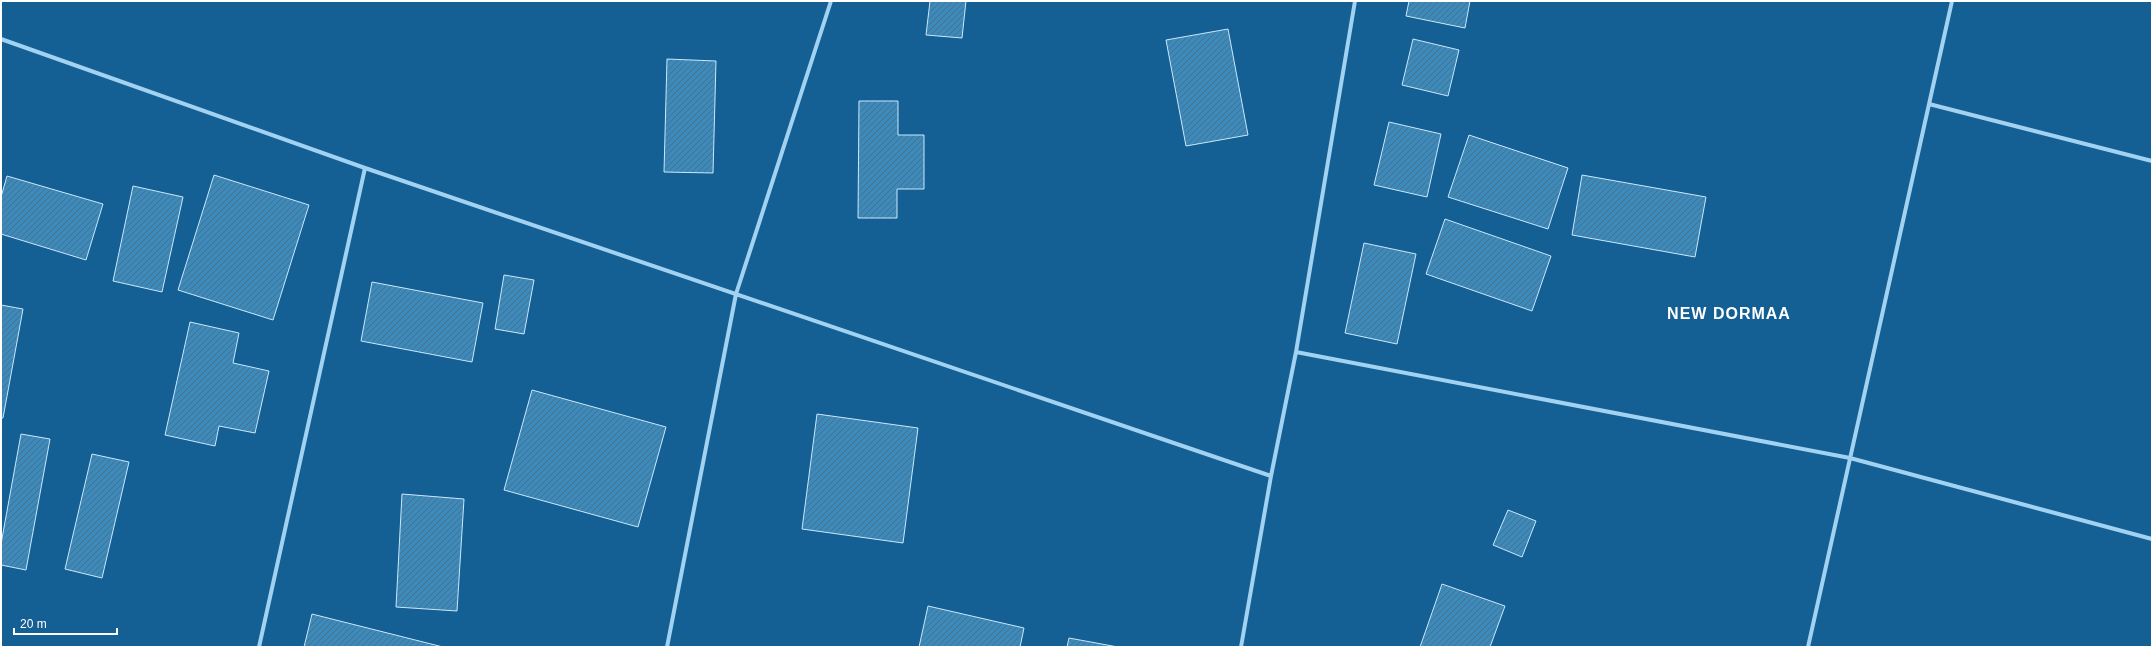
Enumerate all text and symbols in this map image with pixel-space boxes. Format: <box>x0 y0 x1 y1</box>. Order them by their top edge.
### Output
district label: NEW DORMAA <box>1667 305 1791 322</box>
scale bar <box>14 610 117 636</box>
text: 20 m <box>20 617 47 631</box>

